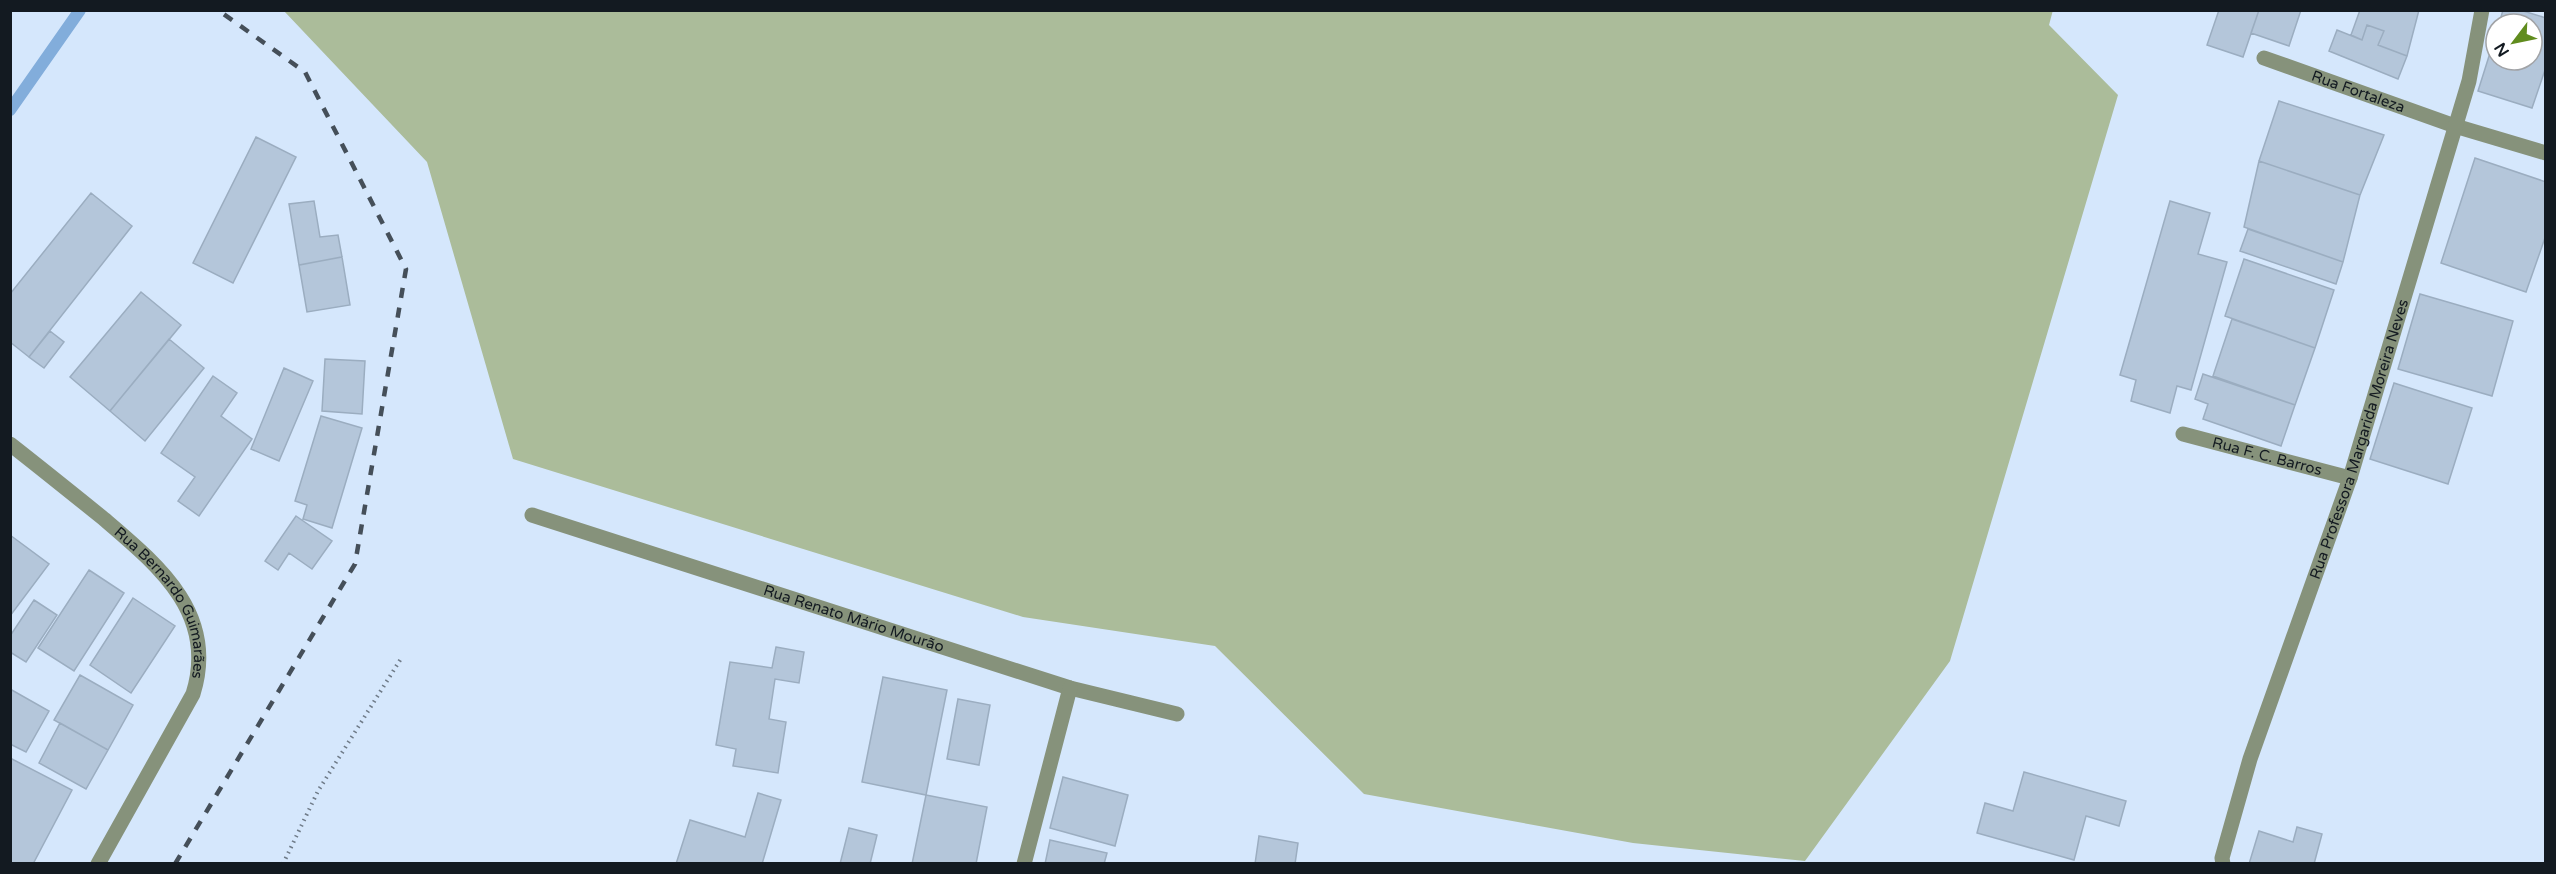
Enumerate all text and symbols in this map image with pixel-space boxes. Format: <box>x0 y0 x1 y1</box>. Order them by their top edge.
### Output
north arrow <box>2484 12 2544 72</box>
text: N <box>2490 39 2514 60</box>
street label: Rua Fortaleza <box>2309 67 2407 116</box>
street label: Rua Professora Margarida Moreira Neves <box>2306 297 2412 582</box>
street label: Rua F. C. Barros <box>2210 433 2324 479</box>
street label: Rua Bernardo Guimarães <box>111 523 208 680</box>
street label: Rua Renato Mário Mourão <box>761 581 946 656</box>

